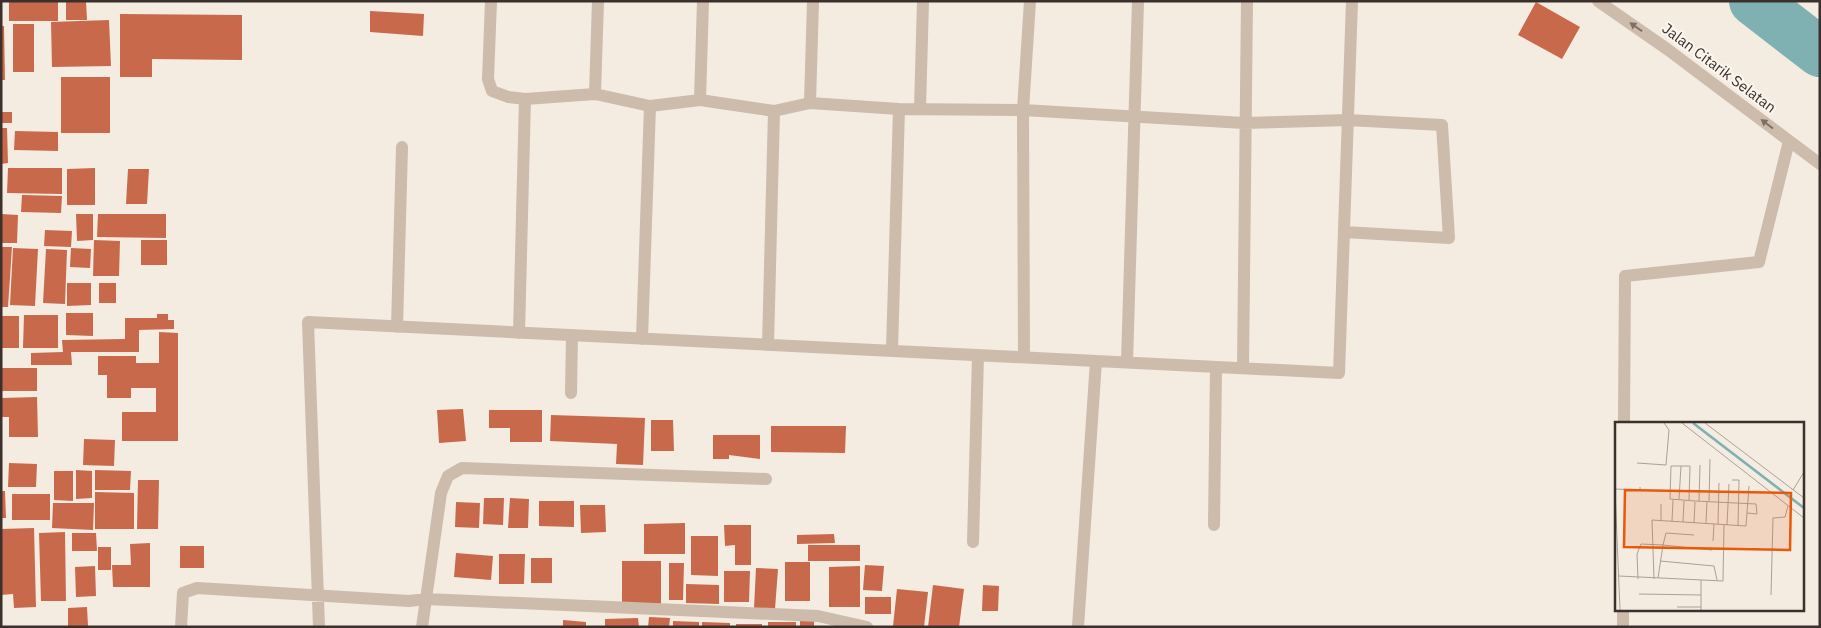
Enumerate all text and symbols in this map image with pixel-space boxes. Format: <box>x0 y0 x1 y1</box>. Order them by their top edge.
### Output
street label: Jalan Citarik Selatan <box>1659 19 1780 117</box>
one-way arrow <box>1629 22 1643 32</box>
one-way arrow <box>1760 119 1774 129</box>
inset map <box>1615 422 1804 610</box>

